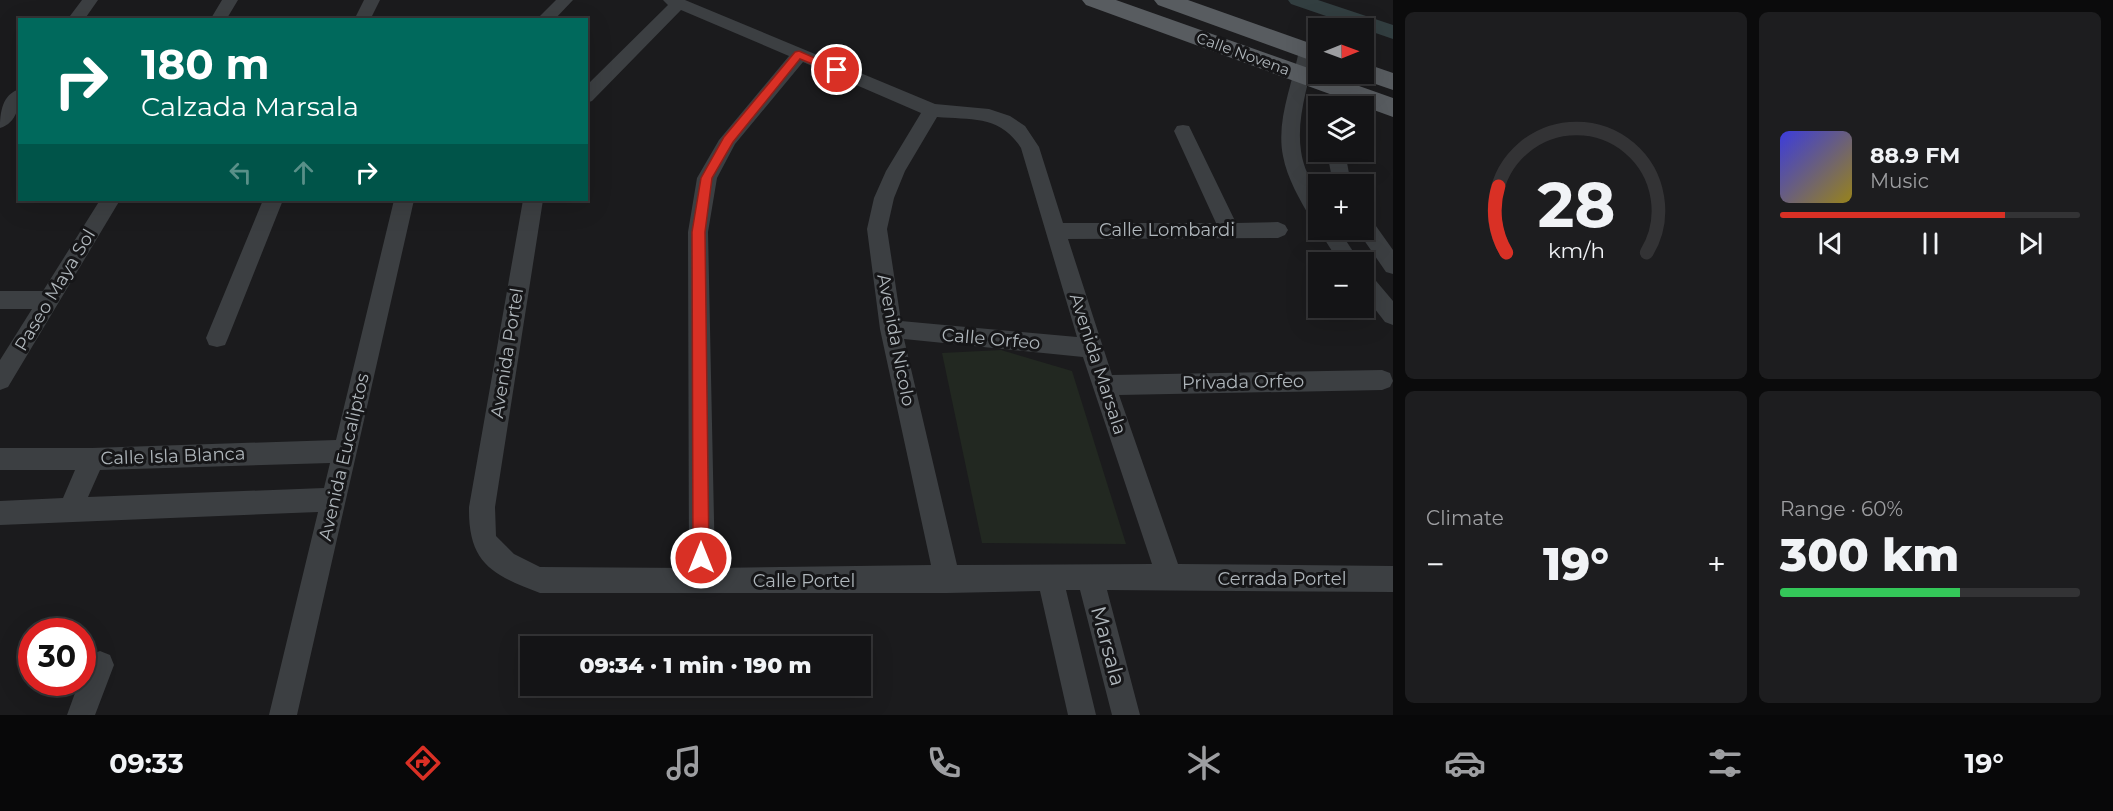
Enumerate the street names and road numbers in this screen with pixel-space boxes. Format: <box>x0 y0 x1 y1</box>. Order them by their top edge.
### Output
street label: Calle Novena <box>1194 28 1292 79</box>
street label: Calle Lombardi <box>1099 219 1235 241</box>
street label: Paseo Maya Sol <box>10 225 100 355</box>
street label: Avenida Nicolo <box>872 272 920 408</box>
street label: Avenida Portel <box>486 286 528 420</box>
street label: Avenida Marsala <box>1065 291 1131 437</box>
street label: Calle Orfeo <box>941 324 1041 354</box>
street label: Privada Orfeo <box>1182 370 1304 394</box>
street label: Avenida Eucaliptos <box>314 371 374 543</box>
street label: Calle Isla Blanca <box>100 442 246 470</box>
street label: Cerrada Portel <box>1217 568 1347 590</box>
street label: Calle Portel <box>753 570 855 592</box>
street label: Marsala <box>1086 603 1131 688</box>

